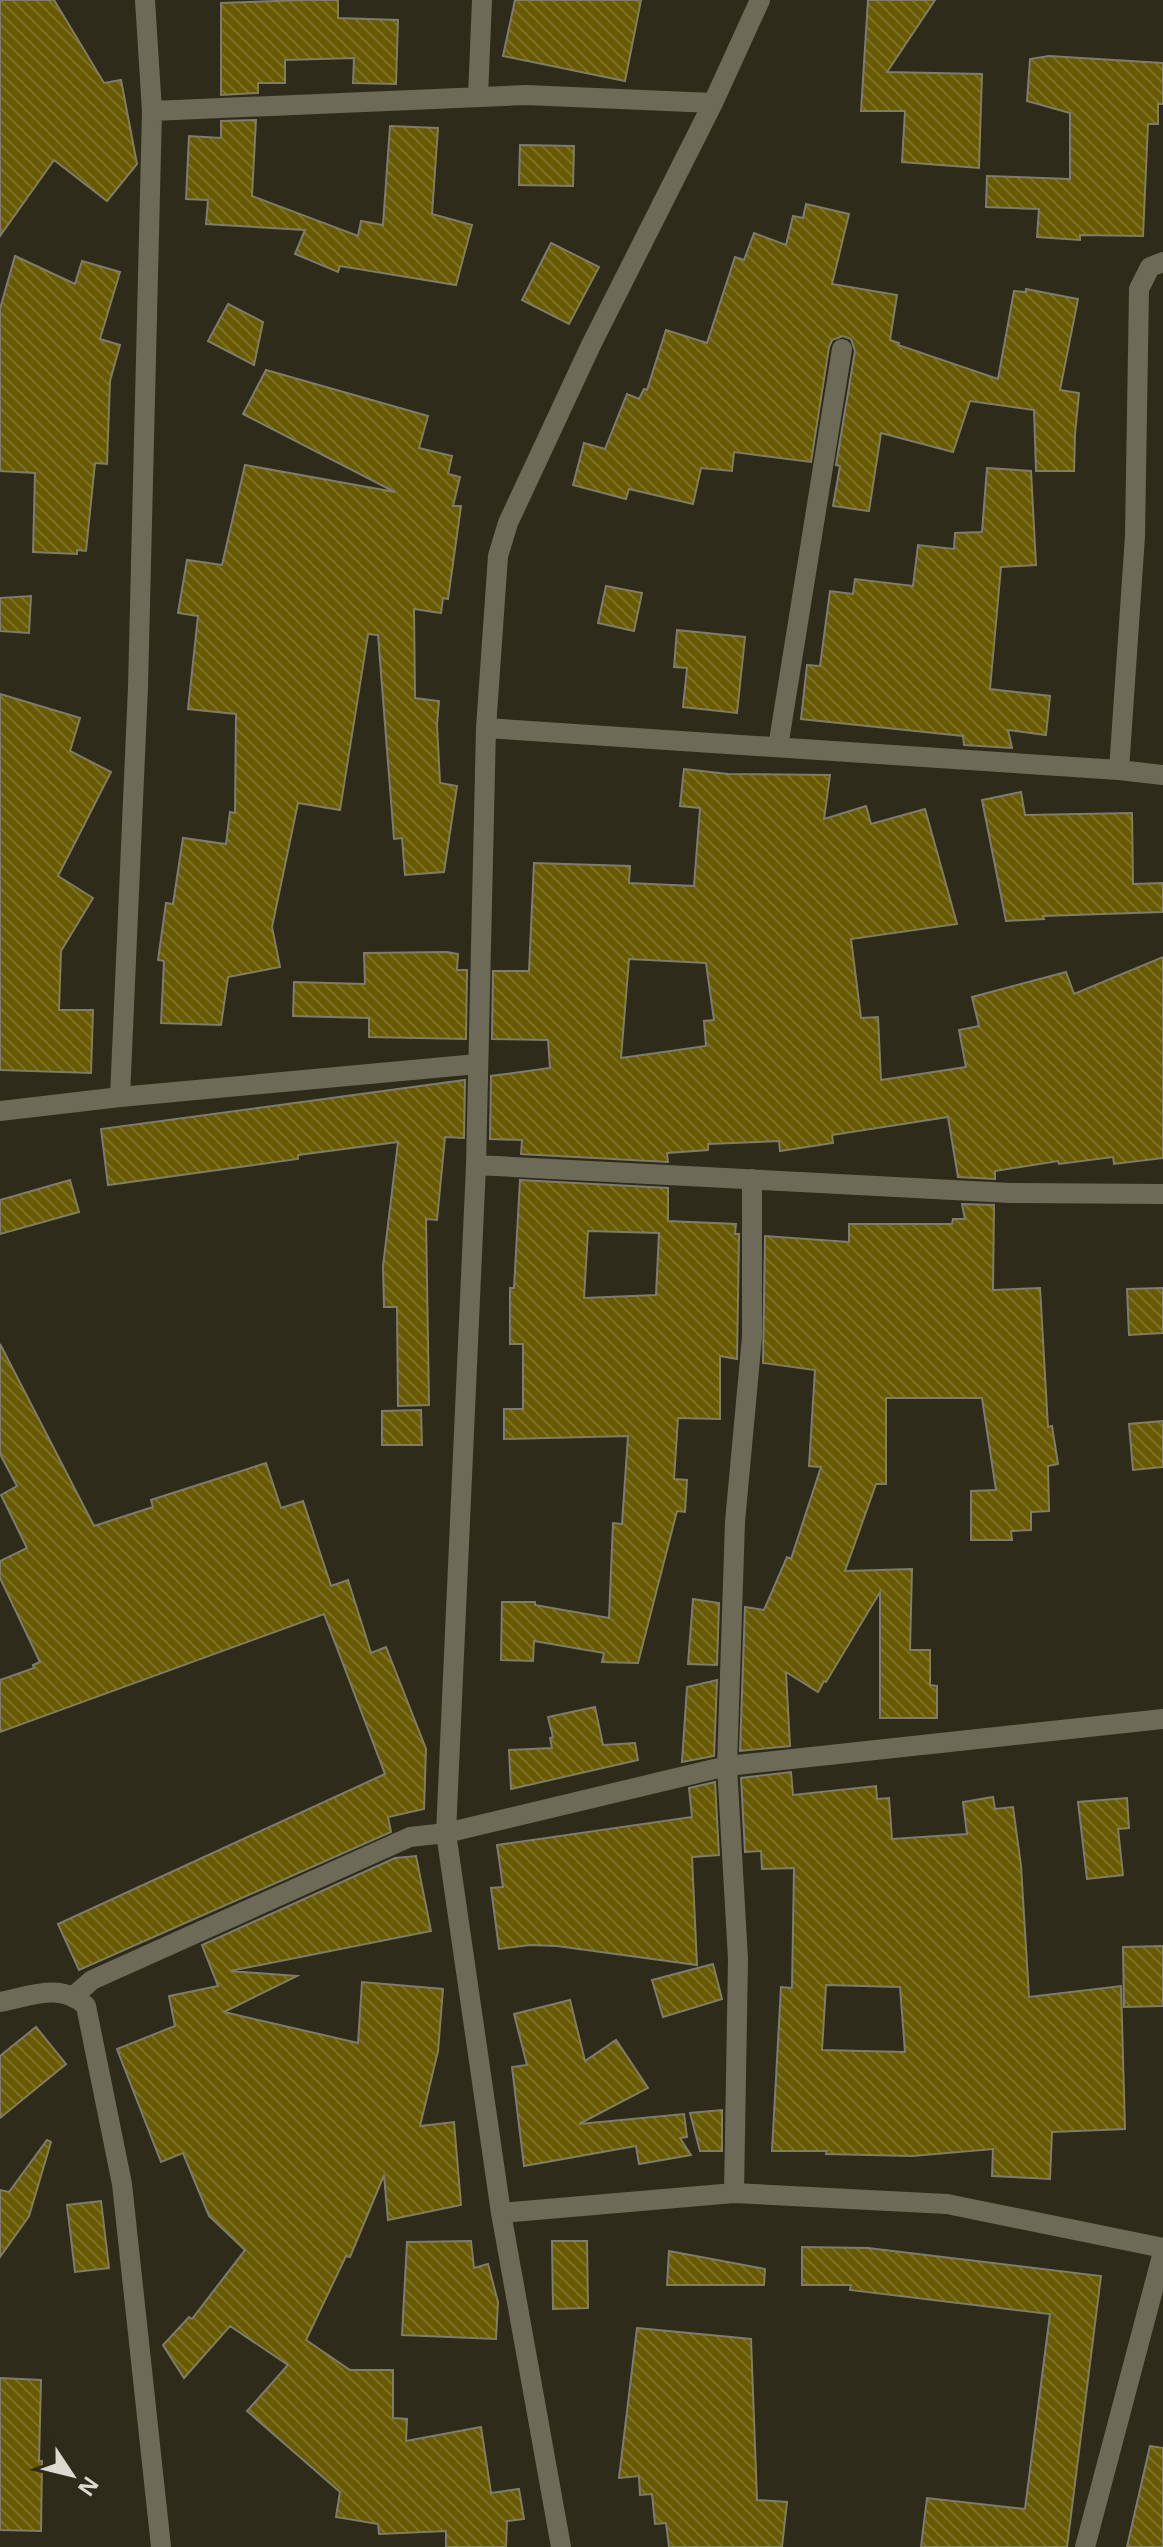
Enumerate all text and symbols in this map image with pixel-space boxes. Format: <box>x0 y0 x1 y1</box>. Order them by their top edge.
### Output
north arrow <box>32 2435 112 2515</box>
text: N <box>72 2471 107 2503</box>

